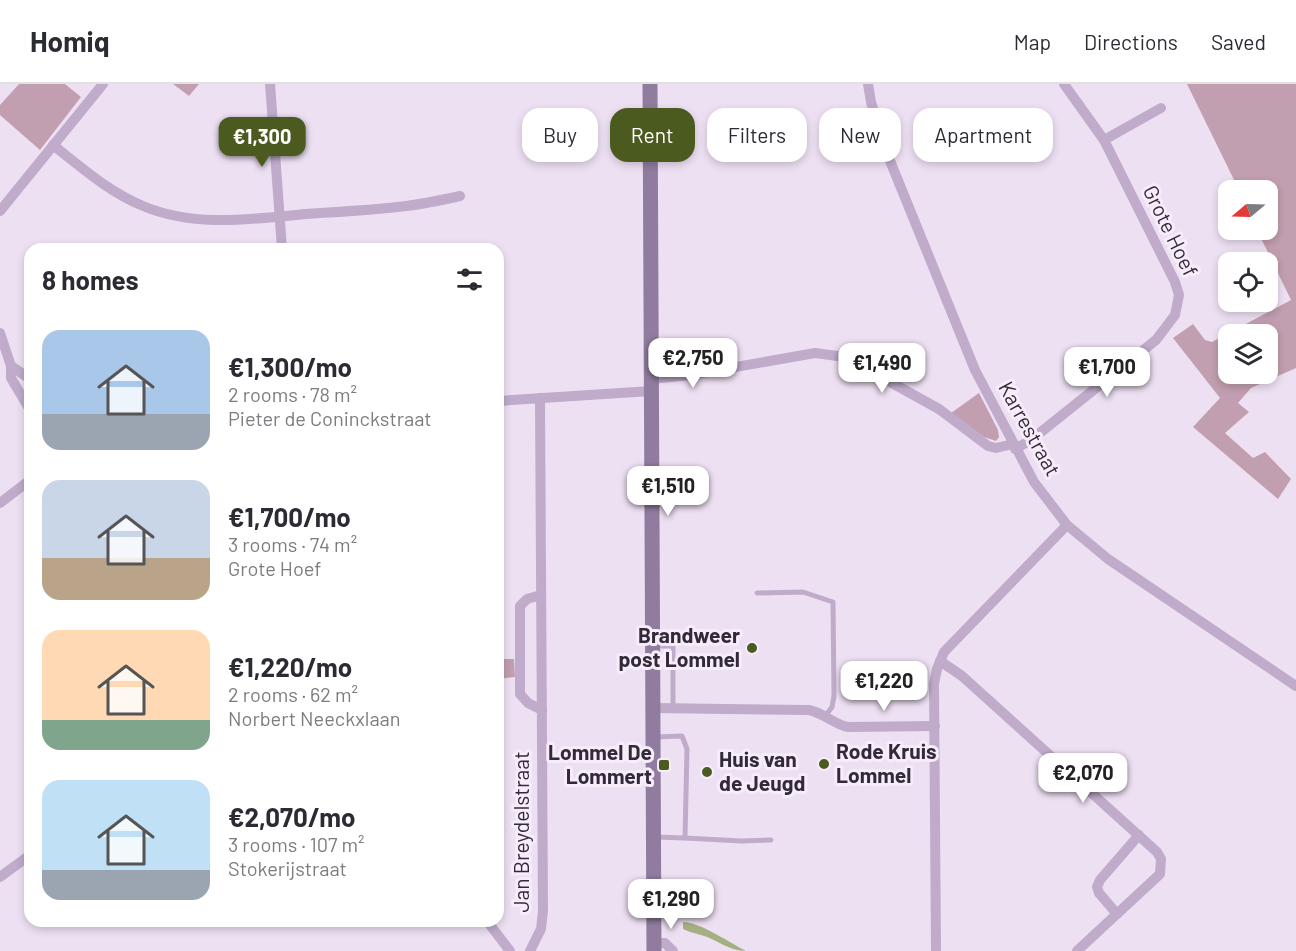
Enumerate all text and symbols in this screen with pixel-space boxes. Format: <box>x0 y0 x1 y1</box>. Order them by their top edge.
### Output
text: Homiq <box>30 24 110 58</box>
text: Map <box>1014 29 1051 54</box>
text: Directions <box>1084 29 1178 54</box>
text: Saved <box>1211 29 1266 54</box>
chip: Buy <box>522 108 598 162</box>
chip: Rent <box>610 108 695 162</box>
chip: Filters <box>707 108 807 162</box>
chip: New <box>819 108 901 162</box>
chip: Apartment <box>913 108 1053 162</box>
pin: €1,300 <box>213 117 311 168</box>
text: €1,300 <box>233 124 291 148</box>
north arrow <box>1218 180 1278 240</box>
map controls <box>1218 180 1278 384</box>
street label: Grote Hoef <box>1139 181 1204 280</box>
button: locate <box>1218 252 1278 312</box>
icon: filters <box>453 263 486 296</box>
text: 8 homes <box>42 264 139 295</box>
button: layers <box>1218 324 1278 384</box>
pin: €2,750 <box>644 338 742 389</box>
pin: €1,490 <box>833 343 931 394</box>
text: €2,750 <box>662 345 724 369</box>
pin: €1,700 <box>1058 347 1156 398</box>
text: €1,490 <box>852 350 912 374</box>
text: €1,300/mo <box>228 351 352 382</box>
icon: home <box>90 354 162 426</box>
text: €1,700 <box>1078 354 1136 378</box>
street label: Karrestraat <box>994 377 1066 480</box>
text: 2 rooms · 78 m² <box>228 382 357 406</box>
text: Pieter de Coninckstraat <box>228 406 432 430</box>
pin: €1,510 <box>619 466 717 517</box>
text: €1,510 <box>641 473 695 497</box>
text: €1,700/mo <box>228 501 351 532</box>
icon: home <box>90 504 162 576</box>
text: 3 rooms · 74 m² <box>228 532 357 556</box>
text: Grote Hoef <box>228 556 321 580</box>
place label: Brandweer post Lommel <box>618 622 740 671</box>
marker: Brandweer post Lommel <box>745 641 759 655</box>
text: €1,220/mo <box>228 651 352 682</box>
icon: home <box>90 654 162 726</box>
pin: €1,220 <box>835 661 933 712</box>
text: €1,220 <box>855 668 913 692</box>
text: 2 rooms · 62 m² <box>228 682 358 706</box>
text: Norbert Neeckxlaan <box>228 706 401 730</box>
place label: Rode Kruis Lommel <box>836 738 937 787</box>
place label: Lommel De Lommert <box>548 739 652 788</box>
place label: Huis van de Jeugd <box>719 746 805 795</box>
street label: Jan Breydelstraat <box>508 751 533 913</box>
pin: €2,070 <box>1034 753 1132 804</box>
marker: Rode Kruis Lommel <box>817 757 831 771</box>
marker: Lommel De Lommert <box>657 758 671 772</box>
text: €2,070 <box>1052 760 1114 784</box>
marker: Huis van de Jeugd <box>700 765 714 779</box>
text: €2,070/mo <box>228 801 355 832</box>
icon: home <box>90 804 162 876</box>
text: 3 rooms · 107 m² <box>228 832 364 856</box>
text: Stokerijstraat <box>228 856 347 880</box>
pin: €1,290 <box>622 879 720 930</box>
text: €1,290 <box>642 886 700 910</box>

